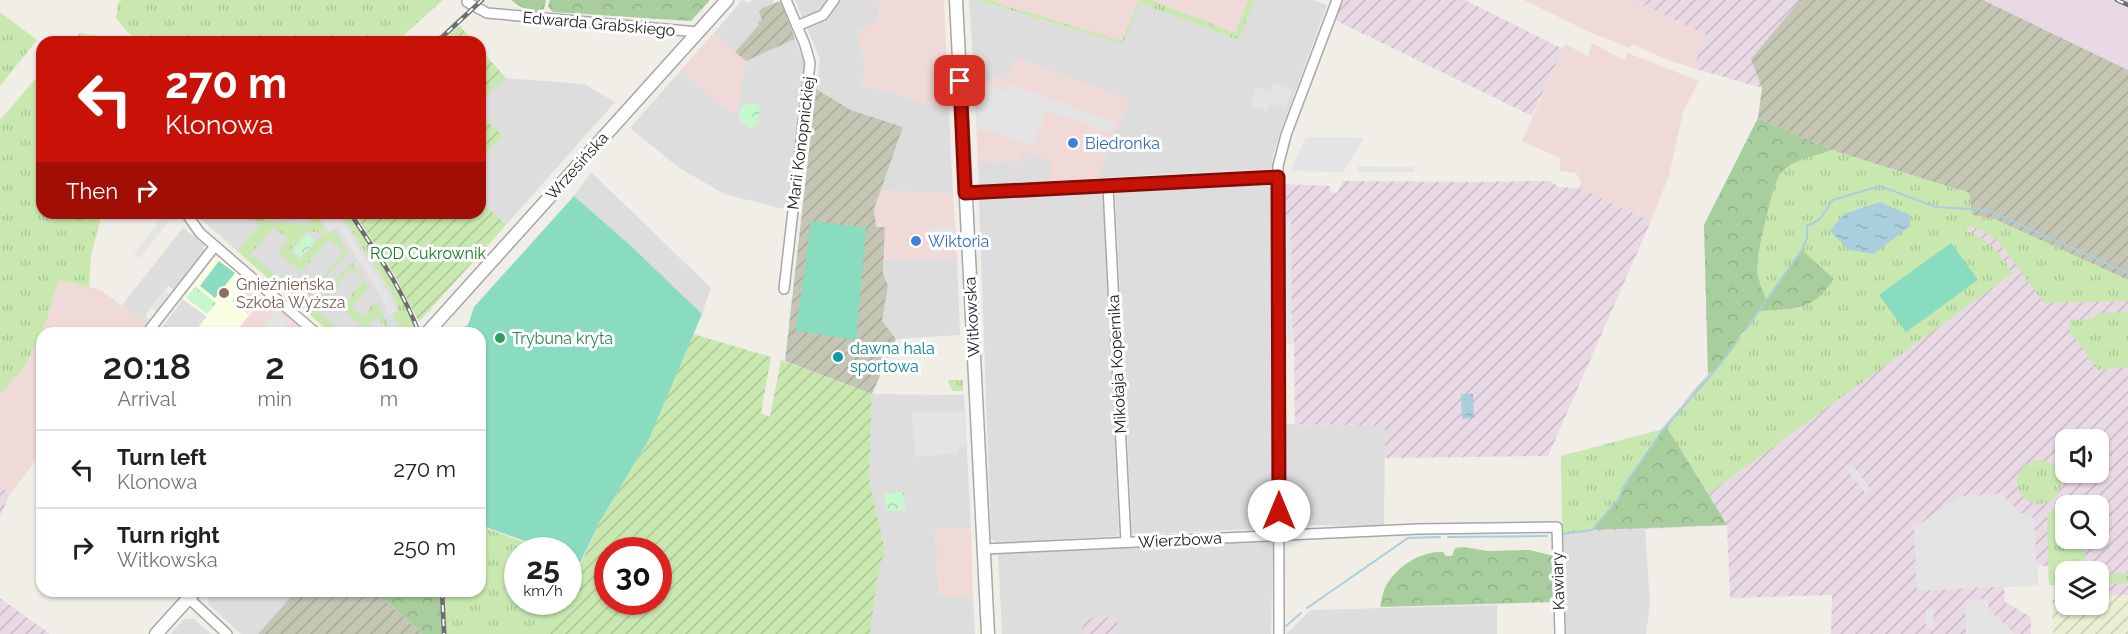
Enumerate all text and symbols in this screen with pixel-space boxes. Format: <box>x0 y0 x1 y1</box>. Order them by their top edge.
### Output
street label: Edwarda Grabskiego <box>522 8 676 40</box>
pin <box>934 55 985 106</box>
text: 270 m <box>165 59 287 108</box>
icon: left <box>66 60 144 138</box>
icon: arrive <box>943 64 976 97</box>
street label: Marii Konopnickiej <box>783 75 819 211</box>
text: Klonowa <box>165 109 273 140</box>
street label: Wrzesińska <box>542 128 612 204</box>
place label: Biedronka <box>1085 134 1160 153</box>
marker: Biedronka <box>1066 136 1080 150</box>
icon: right <box>130 174 163 207</box>
text: Then <box>66 178 118 204</box>
place label: Wiktoria <box>928 232 989 251</box>
marker: Wiktoria <box>909 234 923 248</box>
park label: ROD Cukrownik <box>370 244 486 263</box>
place label: Gnieźnieńska Szkoła Wyższa <box>236 275 346 312</box>
street label: Witkowska <box>960 276 984 358</box>
marker: Gnieźnieńska Szkoła Wyższa <box>217 286 231 300</box>
street label: Mikołaja Kopernika <box>1104 294 1130 434</box>
place label: Trybuna kryta <box>512 329 613 348</box>
marker: Trybuna kryta <box>493 331 507 345</box>
place label: dawna hala sportowa <box>850 339 935 376</box>
text: 20:18 <box>103 345 191 387</box>
text: 2 <box>265 345 285 387</box>
text: 610 <box>359 345 419 387</box>
marker: dawna hala sportowa <box>831 350 845 364</box>
text: Arrival <box>117 387 176 411</box>
text: min <box>258 387 292 411</box>
text: m <box>380 387 398 411</box>
map controls <box>2055 429 2109 615</box>
button: sound <box>2055 429 2109 483</box>
text: Turn left <box>117 444 207 470</box>
icon: left <box>66 453 99 486</box>
text: 270 m <box>394 456 456 482</box>
text: Klonowa <box>117 470 197 494</box>
position arrow <box>1247 479 1311 543</box>
button: search <box>2055 495 2109 549</box>
text: Turn right <box>117 522 220 548</box>
street label: Wierzbowa <box>1138 528 1222 552</box>
icon: right <box>66 531 99 564</box>
text: 250 m <box>393 534 456 560</box>
speed limit sign: 30 <box>594 537 672 615</box>
text: Witkowska <box>117 548 218 572</box>
text: 25 <box>526 551 560 586</box>
street label: Kawiary <box>1547 551 1569 610</box>
button: layers <box>2055 561 2109 615</box>
text: km/h <box>523 582 563 600</box>

